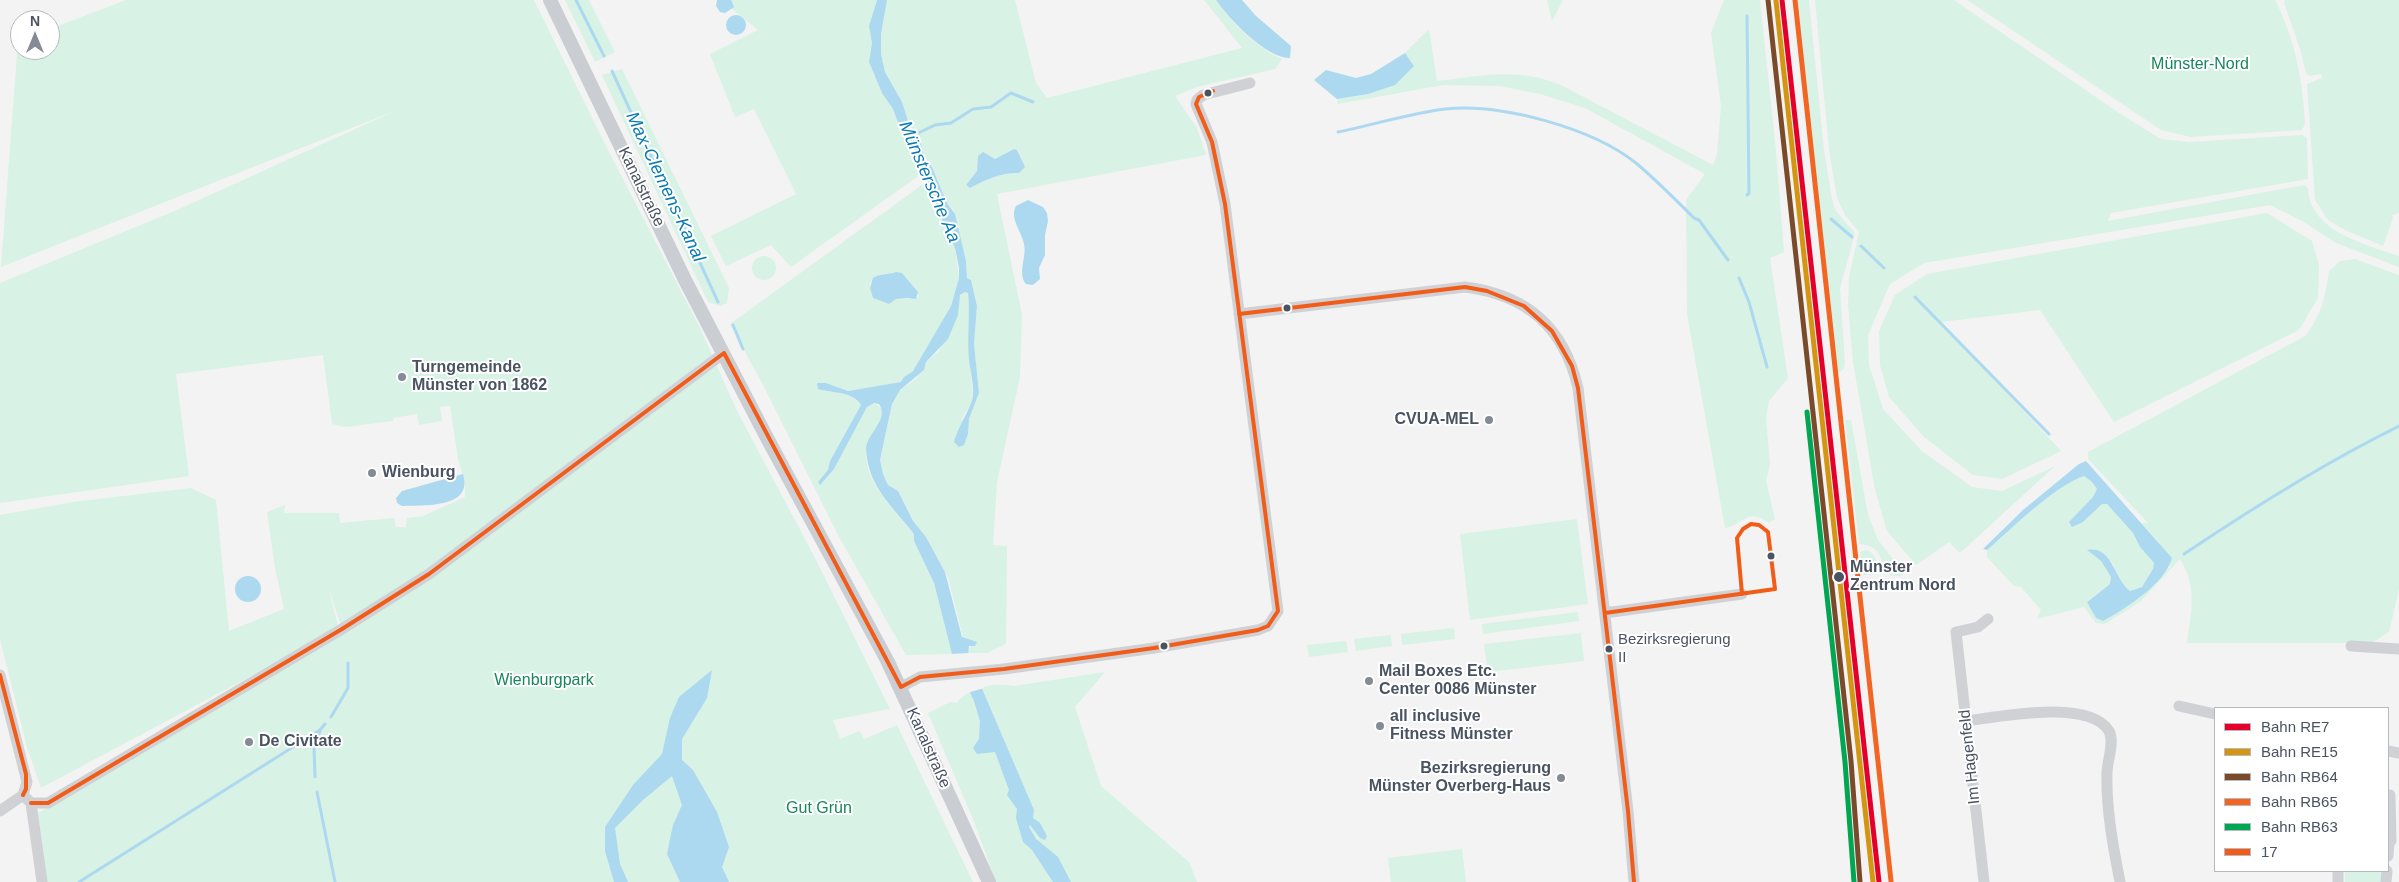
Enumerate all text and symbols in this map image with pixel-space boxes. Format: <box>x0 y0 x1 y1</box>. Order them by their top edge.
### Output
north arrow <box>10 10 60 60</box>
text: N <box>30 13 40 29</box>
park label: Münster-Nord <box>2151 55 2249 75</box>
unlabelled marker <box>1203 88 1213 98</box>
water label: Max-Clemens-Kanal <box>621 109 709 265</box>
water label: Münstersche Aa <box>894 118 964 246</box>
street label: Kanalstraße <box>613 144 669 230</box>
unlabelled marker <box>1282 303 1292 313</box>
place label: Turngemeinde Münster von 1862 <box>412 358 547 396</box>
marker: Turngemeinde Münster von 1862 <box>396 371 408 383</box>
place label: CVUA-MEL <box>1395 410 1479 430</box>
marker: CVUA-MEL <box>1483 414 1495 426</box>
place label: Wienburg <box>382 463 456 483</box>
marker: Wienburg <box>366 467 378 479</box>
unlabelled marker <box>1766 551 1776 561</box>
place label: Münster Zentrum Nord <box>1850 558 1956 596</box>
marker: Münster Zentrum Nord <box>1832 570 1846 584</box>
place label: Bezirksregierung II <box>1618 631 1731 666</box>
unlabelled marker <box>1159 641 1169 651</box>
marker: Bezirksregierung II <box>1604 644 1614 654</box>
place label: Mail Boxes Etc. Center 0086 Münster <box>1379 662 1536 700</box>
park label: Wienburgpark <box>494 671 594 691</box>
marker: Mail Boxes Etc. Center 0086 Münster <box>1363 675 1375 687</box>
street label: Kanalstraße <box>902 705 954 791</box>
place label: all inclusive Fitness Münster <box>1390 707 1513 745</box>
legend <box>2214 707 2389 872</box>
street label: Im Hagenfeld <box>1955 709 1985 805</box>
text: Bahn RE7 <box>2261 718 2329 735</box>
marker: all inclusive Fitness Münster <box>1374 720 1386 732</box>
place label: De Civitate <box>259 732 342 752</box>
marker: De Civitate <box>243 736 255 748</box>
text: Bahn RE15 <box>2261 743 2338 760</box>
place label: Bezirksregierung Münster Overberg-Haus <box>1369 759 1551 797</box>
text: Bahn RB64 <box>2261 768 2338 785</box>
marker: Bezirksregierung Münster Overberg-Haus <box>1555 772 1567 784</box>
text: Bahn RB65 <box>2261 793 2338 810</box>
park label: Gut Grün <box>786 799 852 819</box>
text: Bahn RB63 <box>2261 818 2338 835</box>
text: 17 <box>2261 843 2278 860</box>

